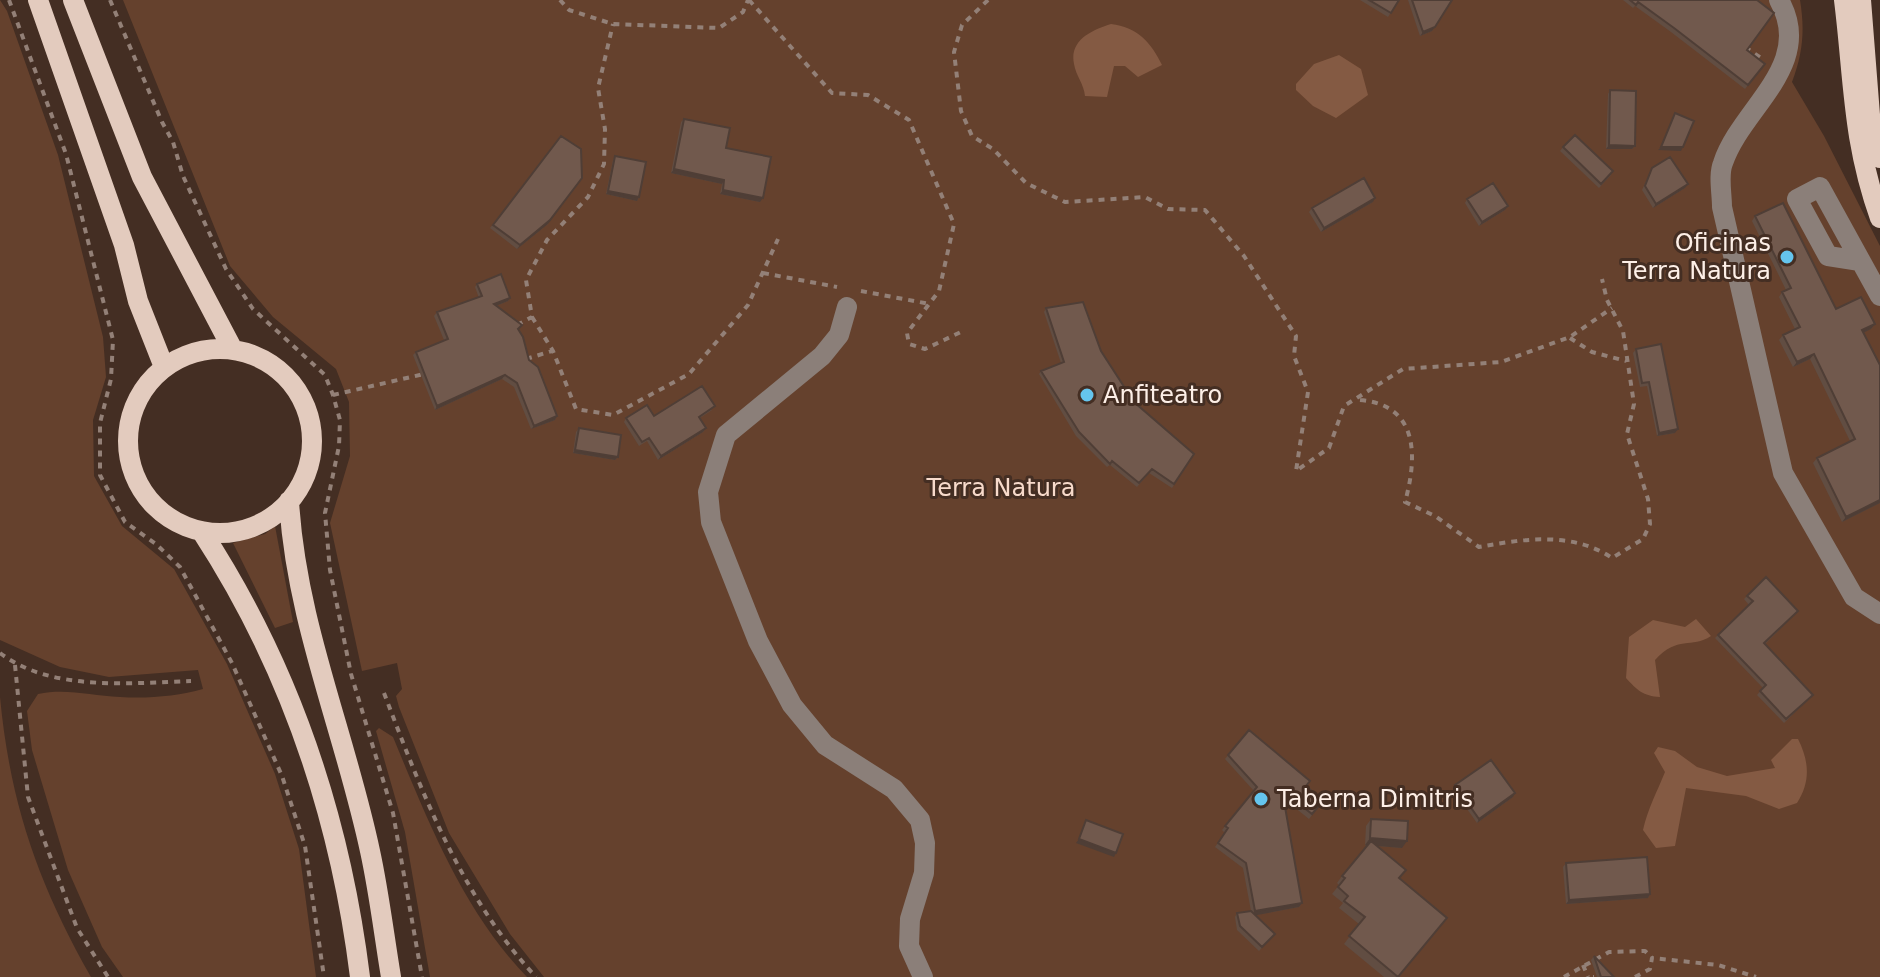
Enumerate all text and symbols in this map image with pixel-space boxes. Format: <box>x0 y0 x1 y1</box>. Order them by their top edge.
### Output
place label: Oficinas Terra Natura <box>1621 229 1771 285</box>
marker: Oficinas Terra Natura <box>1778 248 1796 266</box>
place label: Anfiteatro <box>1103 381 1222 409</box>
marker: Anfiteatro <box>1078 386 1096 404</box>
park label: Terra Natura <box>926 474 1075 502</box>
place label: Taberna Dimitris <box>1276 785 1473 813</box>
marker: Taberna Dimitris <box>1252 790 1270 808</box>

